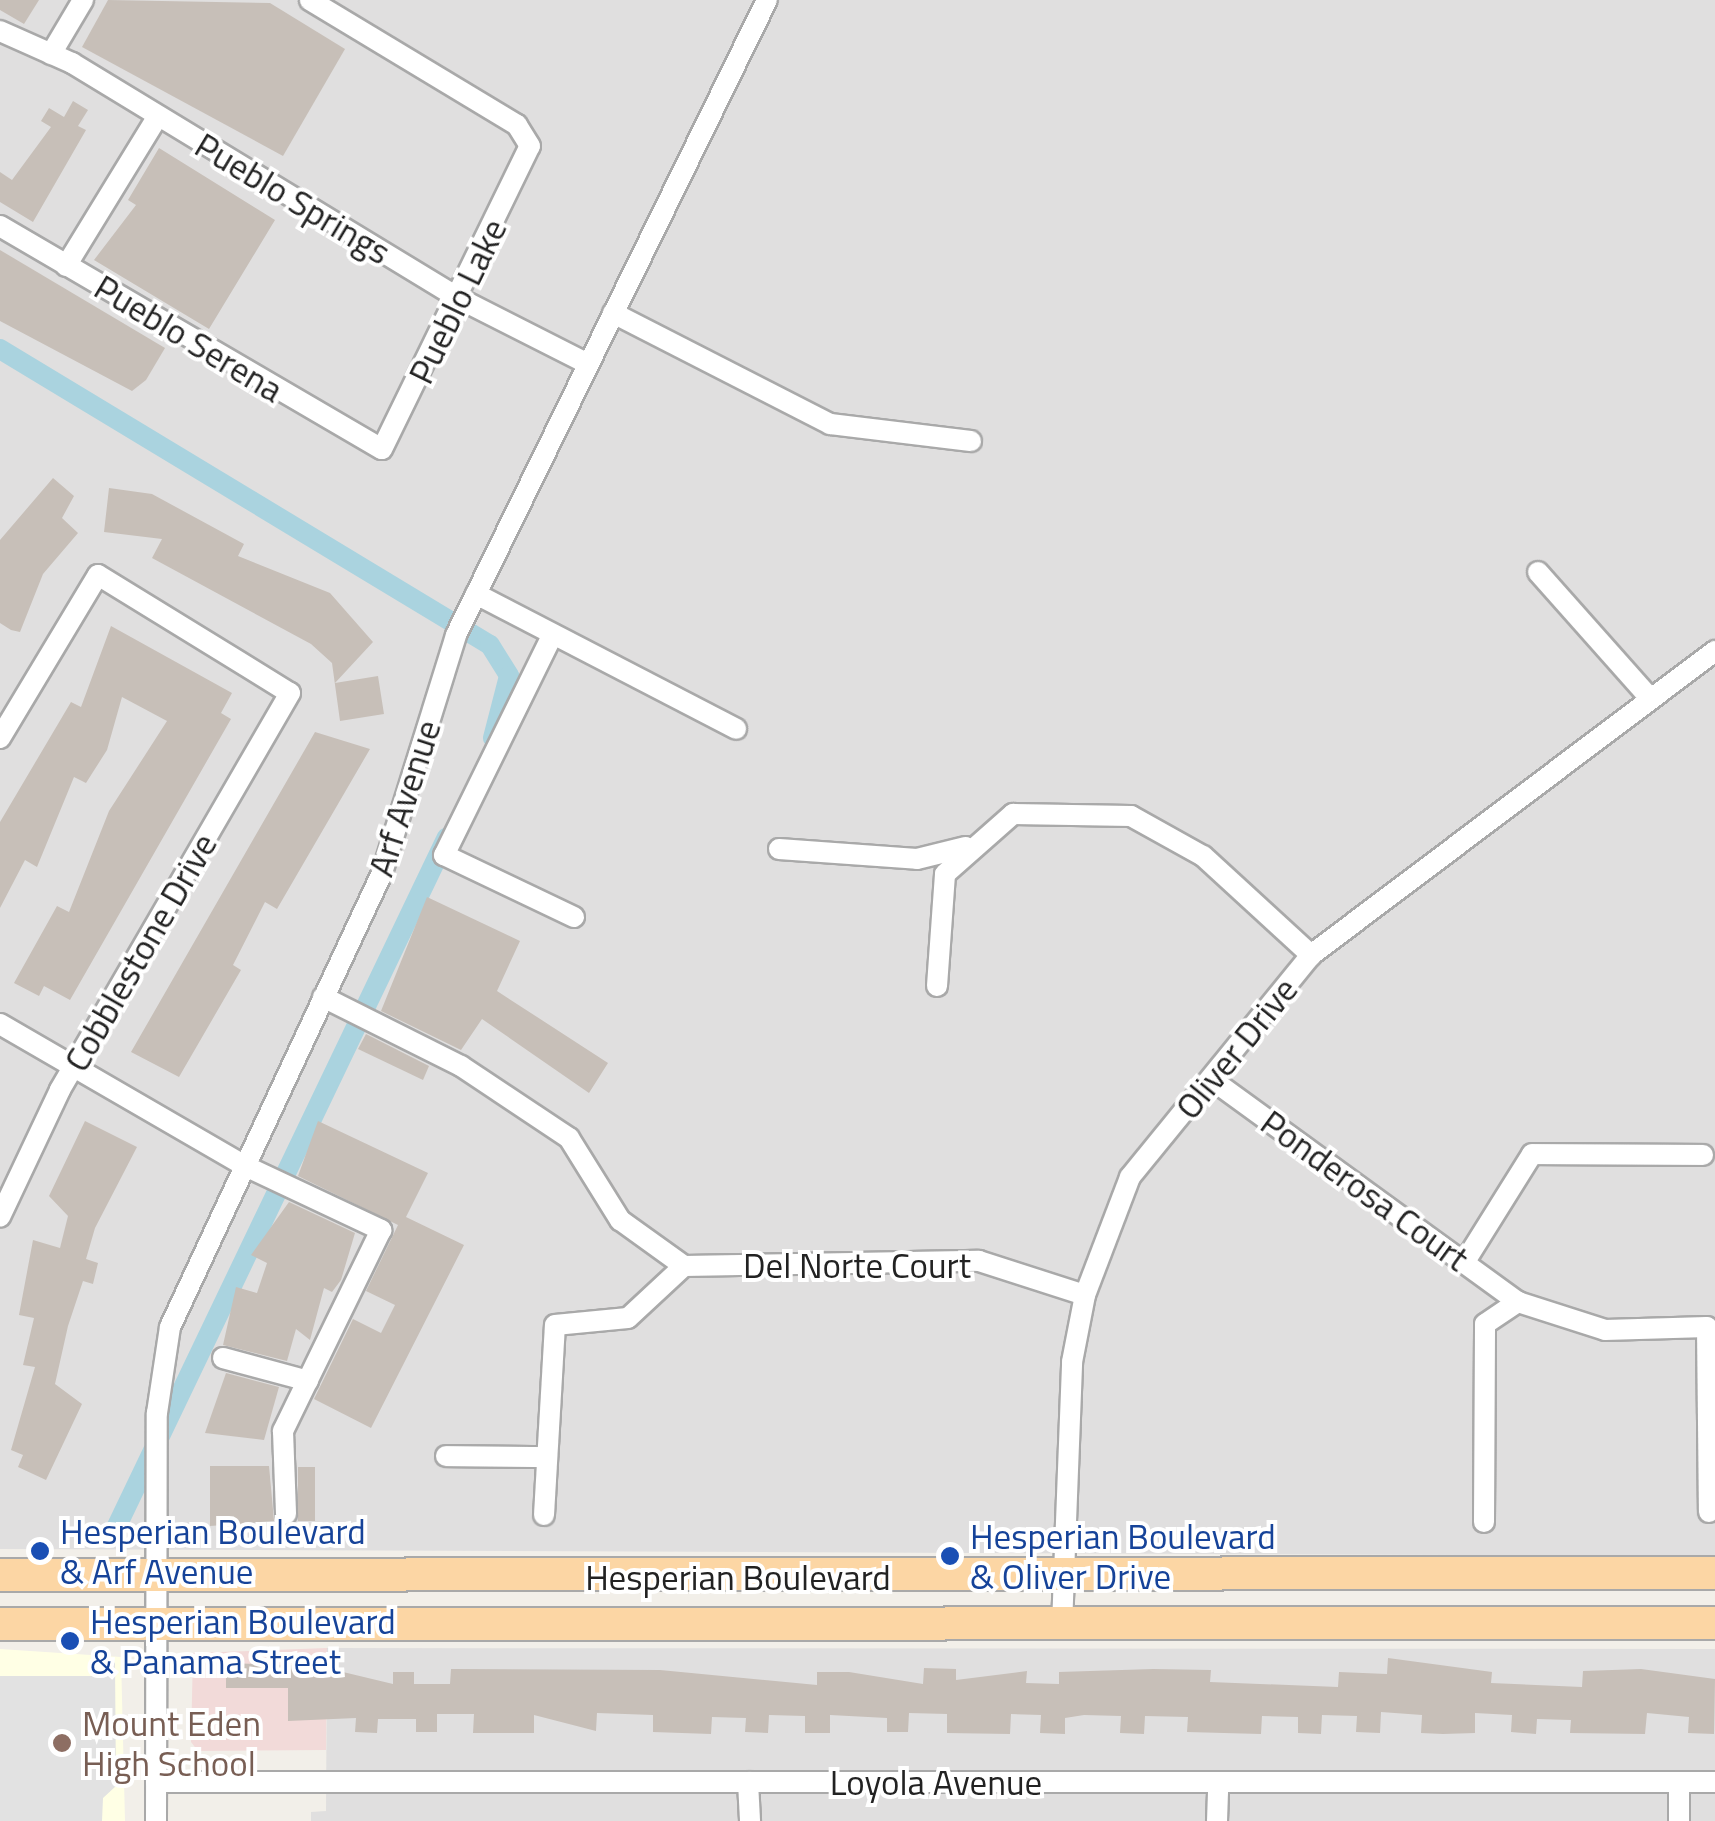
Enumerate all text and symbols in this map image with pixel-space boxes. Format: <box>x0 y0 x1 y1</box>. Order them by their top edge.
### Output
street label: Pueblo Springs <box>188 123 398 273</box>
street label: Pueblo Lake <box>399 212 515 390</box>
street label: Pueblo Serena <box>87 265 291 411</box>
street label: Arf Avenue <box>359 715 449 881</box>
street label: Cobblestone Drive <box>55 826 225 1078</box>
street label: Oliver Drive <box>1166 969 1306 1127</box>
street label: Ponderosa Court <box>1253 1101 1477 1279</box>
street label: Del Norte Court <box>743 1244 971 1286</box>
place label: Hesperian Boulevard & Arf Avenue <box>60 1510 366 1592</box>
place label: Hesperian Boulevard & Oliver Drive <box>970 1515 1276 1597</box>
marker: Hesperian Boulevard & Arf Avenue <box>29 1540 51 1562</box>
marker: Hesperian Boulevard & Oliver Drive <box>939 1545 961 1567</box>
street label: Hesperian Boulevard <box>585 1556 891 1598</box>
place label: Hesperian Boulevard & Panama Street <box>90 1600 396 1682</box>
marker: Hesperian Boulevard & Panama Street <box>59 1630 81 1652</box>
place label: Mount Eden High School <box>82 1702 261 1784</box>
marker: Mount Eden High School <box>51 1732 73 1754</box>
street label: Loyola Avenue <box>830 1761 1042 1803</box>

